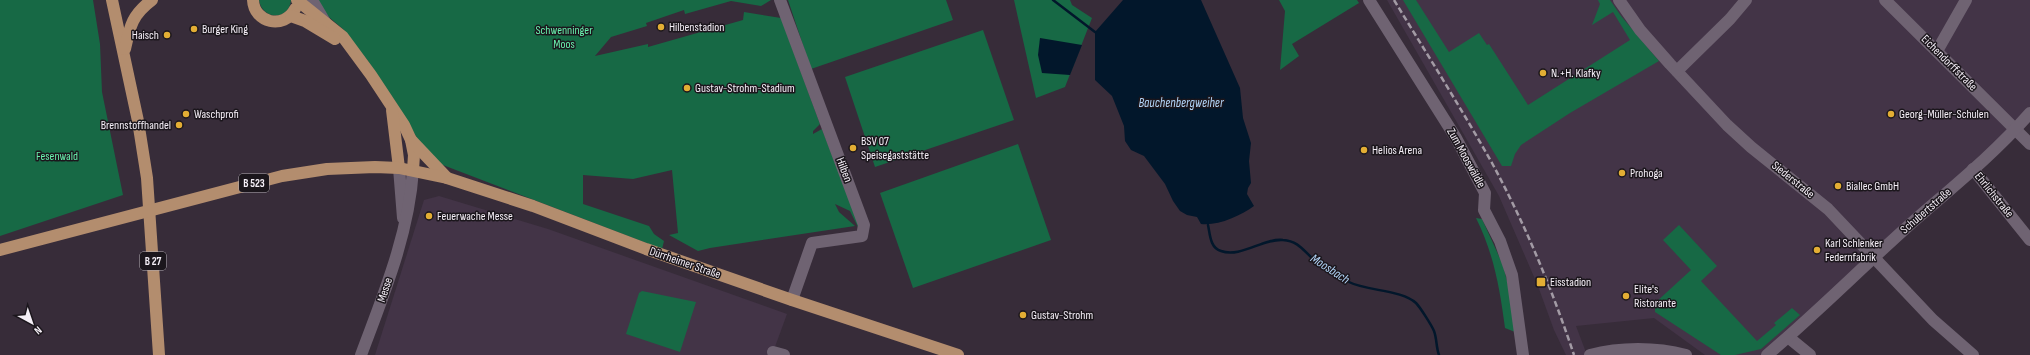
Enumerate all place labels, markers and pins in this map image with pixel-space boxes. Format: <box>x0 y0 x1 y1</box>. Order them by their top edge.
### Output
place label: Hilbenstadion <box>669 20 724 35</box>
place label: Burger King <box>202 22 248 37</box>
marker: Hilbenstadion <box>656 22 666 32</box>
marker: Burger King <box>189 24 199 34</box>
place label: Haisch <box>132 28 159 43</box>
marker: Haisch <box>162 30 172 40</box>
place label: N.+H. Klafky <box>1551 66 1601 81</box>
marker: N.+H. Klafky <box>1538 68 1548 78</box>
place label: Gustav-Strohm-Stadium <box>695 81 795 96</box>
marker: Gustav-Strohm-Stadium <box>682 83 692 93</box>
place label: Waschprofi <box>194 107 239 122</box>
place label: Georg-Müller-Schulen <box>1899 107 1989 122</box>
marker: Waschprofi <box>181 109 191 119</box>
marker: Georg-Müller-Schulen <box>1886 109 1896 119</box>
place label: Brennstoffhandel <box>101 118 171 133</box>
marker: Brennstoffhandel <box>174 120 184 130</box>
place label: BSV 07 Speisegaststätte <box>861 134 929 163</box>
marker: BSV 07 Speisegaststätte <box>848 143 858 153</box>
place label: Helios Arena <box>1372 143 1422 158</box>
marker: Helios Arena <box>1359 145 1369 155</box>
place label: Prohoga <box>1630 166 1663 181</box>
marker: Prohoga <box>1617 168 1627 178</box>
place label: Biallec GmbH <box>1846 179 1899 194</box>
marker: Biallec GmbH <box>1833 181 1843 191</box>
place label: Feuerwache Messe <box>437 209 513 224</box>
marker: Feuerwache Messe <box>424 211 434 221</box>
place label: Karl Schlenker Federnfabrik <box>1825 236 1883 265</box>
marker: Karl Schlenker Federnfabrik <box>1812 245 1822 255</box>
place label: Eisstadion <box>1550 275 1591 290</box>
marker: Eisstadion <box>1535 276 1547 288</box>
place label: Elite's Ristorante <box>1634 282 1676 311</box>
marker: Elite's Ristorante <box>1621 291 1631 301</box>
place label: Gustav-Strohm <box>1031 308 1093 323</box>
marker: Gustav-Strohm <box>1018 310 1028 320</box>

